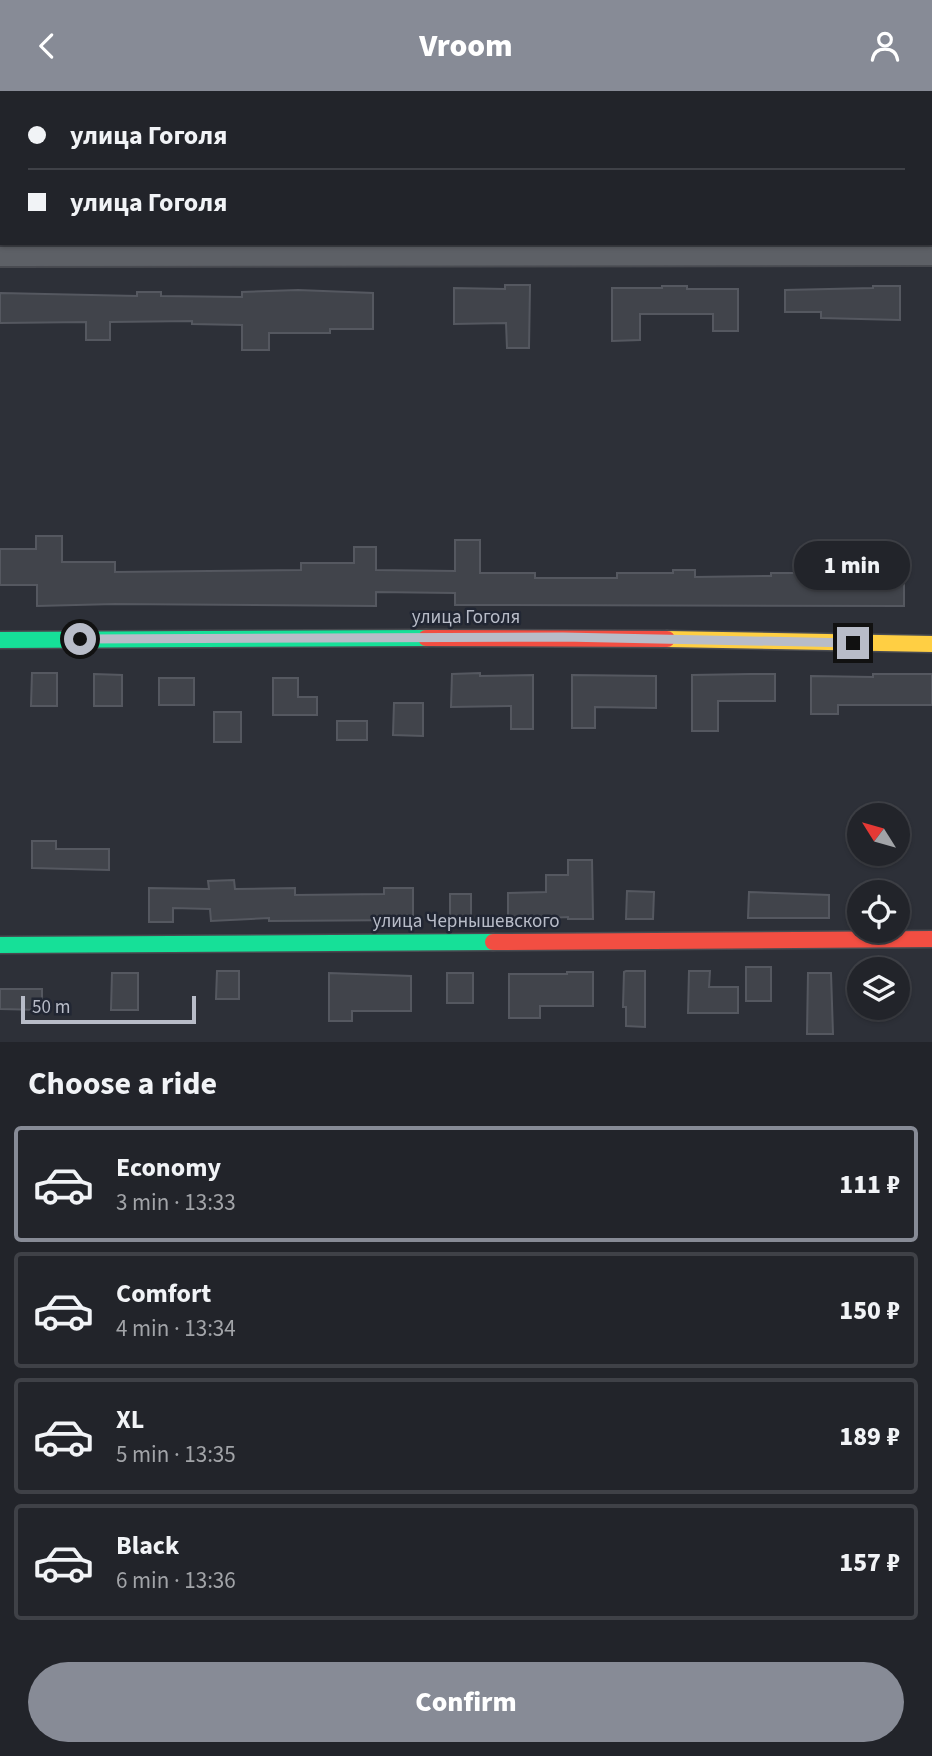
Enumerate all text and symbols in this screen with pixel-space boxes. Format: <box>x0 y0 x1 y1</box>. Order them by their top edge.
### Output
text: Vroom <box>419 23 513 69</box>
icon: back <box>28 27 66 65</box>
icon: person <box>866 27 904 65</box>
text: улица Гоголя <box>70 117 227 154</box>
text: улица Гоголя <box>70 184 227 221</box>
callout: 1 min <box>795 541 911 591</box>
text: 1 min <box>824 549 880 582</box>
street label: улица Гоголя <box>412 604 520 631</box>
route start <box>64 623 96 655</box>
route end <box>837 627 869 659</box>
north arrow <box>847 803 910 866</box>
map controls <box>847 803 910 1020</box>
button: locate <box>847 880 910 943</box>
street label: улица Чернышевского <box>372 908 560 935</box>
button: layers <box>847 957 910 1020</box>
scale bar <box>21 993 196 1025</box>
text: 50 m <box>32 994 70 1021</box>
text: Choose a ride <box>28 1061 217 1107</box>
text: Economy <box>116 1149 221 1186</box>
icon: car <box>32 1153 95 1216</box>
text: 111 ₽ <box>839 1166 900 1203</box>
text: 3 min · 13:33 <box>116 1186 236 1219</box>
text: Comfort <box>116 1275 211 1312</box>
icon: car <box>32 1279 95 1342</box>
text: 150 ₽ <box>839 1292 900 1329</box>
text: 4 min · 13:34 <box>116 1312 236 1345</box>
text: XL <box>116 1401 144 1438</box>
icon: car <box>32 1405 95 1468</box>
text: 189 ₽ <box>839 1418 900 1455</box>
text: 5 min · 13:35 <box>116 1438 236 1471</box>
text: Black <box>116 1527 179 1564</box>
icon: car <box>32 1531 95 1594</box>
text: 157 ₽ <box>839 1544 900 1581</box>
text: 6 min · 13:36 <box>116 1564 236 1597</box>
button: Confirm <box>28 1662 904 1742</box>

